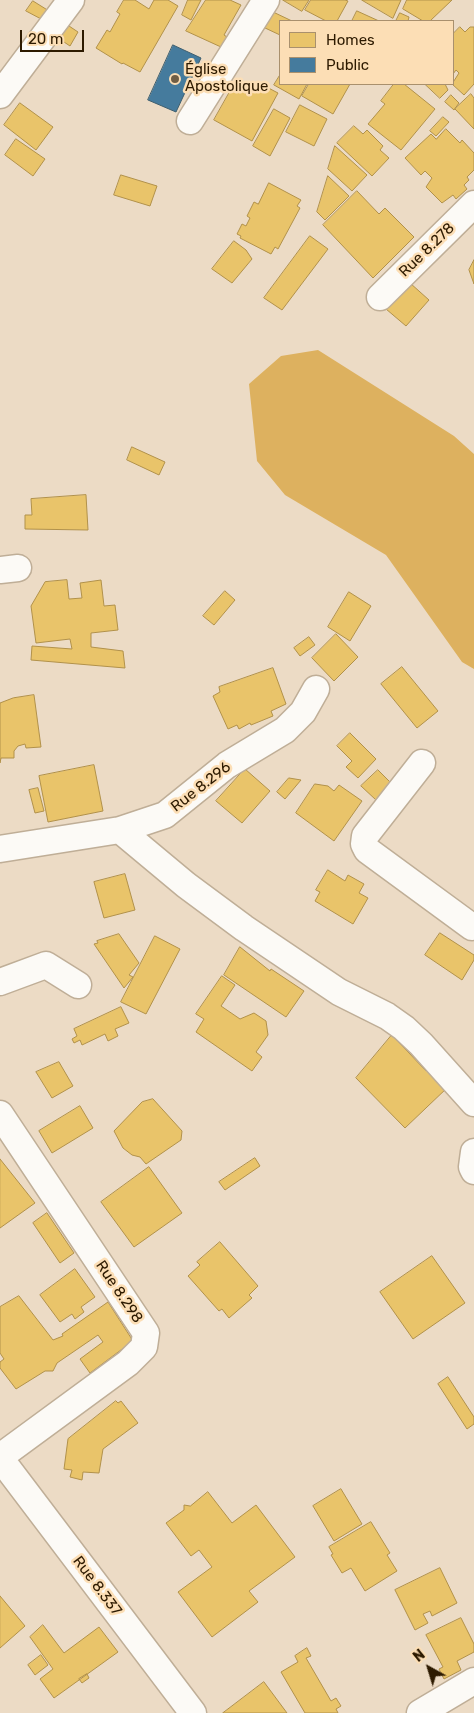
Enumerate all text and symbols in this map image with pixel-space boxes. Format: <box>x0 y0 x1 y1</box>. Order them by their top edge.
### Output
scale bar <box>22 20 86 52</box>
legend <box>279 20 454 85</box>
text: 20 m <box>28 30 63 48</box>
text: Homes <box>326 31 375 49</box>
text: Public <box>326 56 369 74</box>
place label: Église Apostolique <box>185 61 268 96</box>
marker: Église Apostolique <box>169 73 181 85</box>
street label: Rue 8.278 <box>396 219 458 281</box>
street label: Rue 8.296 <box>168 758 234 816</box>
street label: Rue 8.298 <box>92 1257 146 1327</box>
street label: Rue 8.337 <box>69 1553 125 1619</box>
north arrow <box>404 1643 454 1693</box>
text: N <box>410 1646 429 1666</box>

